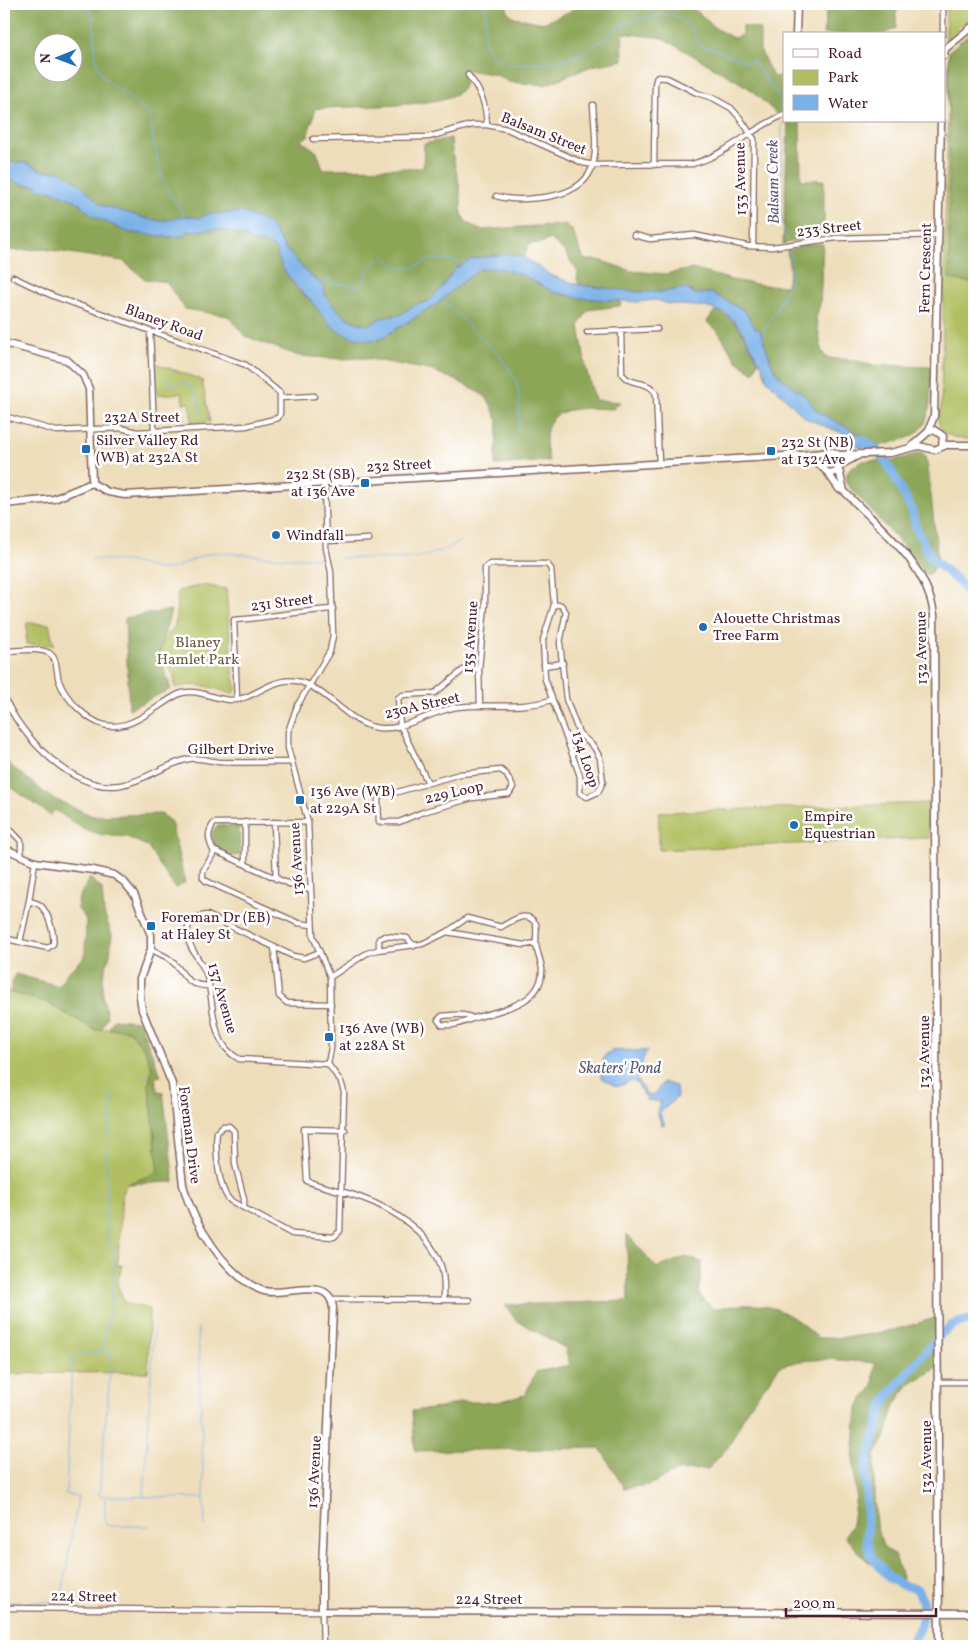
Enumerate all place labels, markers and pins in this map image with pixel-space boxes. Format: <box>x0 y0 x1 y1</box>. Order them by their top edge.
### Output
place label: Silver Valley Rd (WB) at 232A St <box>96 431 198 469</box>
place label: 232 St (NB) at 132 Ave <box>781 433 853 471</box>
marker: Silver Valley Rd (WB) at 232A St <box>80 443 92 455</box>
marker: 232 St (NB) at 132 Ave <box>765 445 777 457</box>
place label: 232 St (SB) at 136 Ave <box>286 465 355 503</box>
marker: 232 St (SB) at 136 Ave <box>359 477 371 489</box>
place label: Windfall <box>286 526 344 547</box>
marker: Windfall <box>270 529 282 541</box>
place label: Alouette Christmas Tree Farm <box>713 609 840 647</box>
marker: Alouette Christmas Tree Farm <box>697 621 709 633</box>
place label: 136 Ave (WB) at 229A St <box>310 782 395 820</box>
marker: 136 Ave (WB) at 229A St <box>294 794 306 806</box>
place label: Empire Equestrian <box>804 807 876 845</box>
marker: Empire Equestrian <box>788 819 800 831</box>
place label: Foreman Dr (EB) at Haley St <box>161 908 270 946</box>
marker: Foreman Dr (EB) at Haley St <box>145 920 157 932</box>
place label: 136 Ave (WB) at 228A St <box>339 1019 424 1057</box>
marker: 136 Ave (WB) at 228A St <box>323 1031 335 1043</box>

